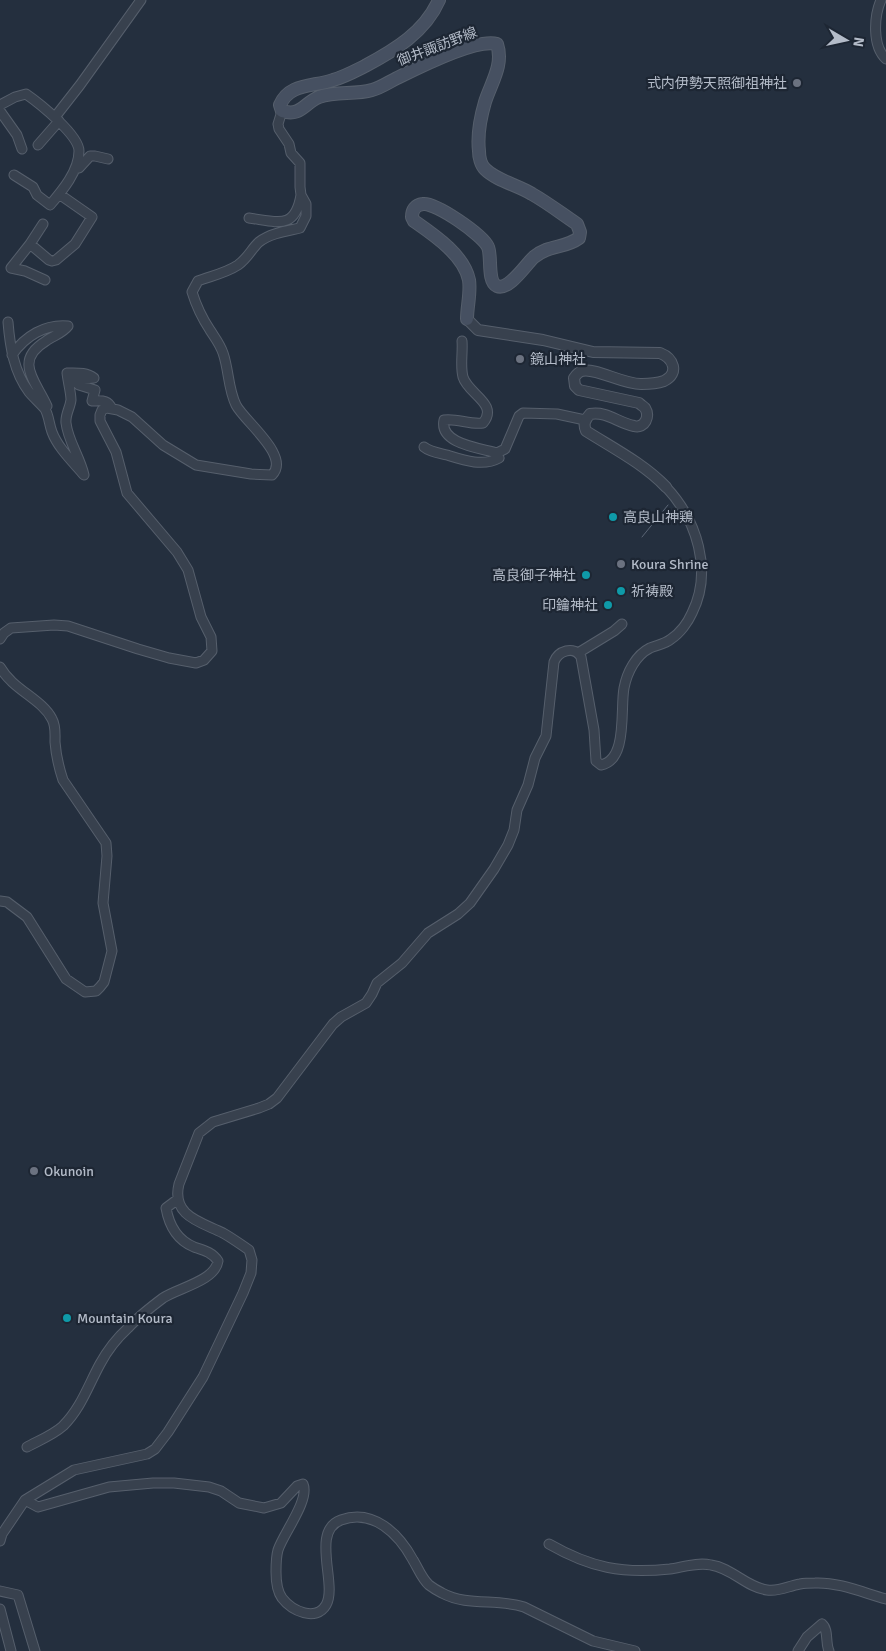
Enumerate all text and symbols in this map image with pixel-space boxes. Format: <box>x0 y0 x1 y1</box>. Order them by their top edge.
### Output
north arrow <box>821 15 871 65</box>
street label: 御井諏訪野線 <box>395 23 479 69</box>
text: N <box>849 36 868 48</box>
place label: 式内伊勢天照御祖神社 <box>647 75 787 92</box>
marker: 式内伊勢天照御祖神社 <box>791 77 803 89</box>
place label: 鏡山神社 <box>530 351 586 368</box>
marker: 鏡山神社 <box>514 353 526 365</box>
place label: 高良山神鶏 <box>623 509 693 526</box>
marker: 高良山神鶏 <box>607 511 619 523</box>
place label: Koura Shrine <box>631 556 709 573</box>
marker: Koura Shrine <box>615 558 627 570</box>
place label: 高良御子神社 <box>492 567 576 584</box>
marker: 高良御子神社 <box>580 569 592 581</box>
place label: 祈祷殿 <box>631 583 673 600</box>
marker: 祈祷殿 <box>615 585 627 597</box>
place label: 印鑰神社 <box>542 597 598 614</box>
marker: 印鑰神社 <box>602 599 614 611</box>
place label: Okunoin <box>44 1163 94 1180</box>
marker: Okunoin <box>28 1165 40 1177</box>
place label: Mountain Koura <box>77 1310 173 1327</box>
marker: Mountain Koura <box>61 1312 73 1324</box>

